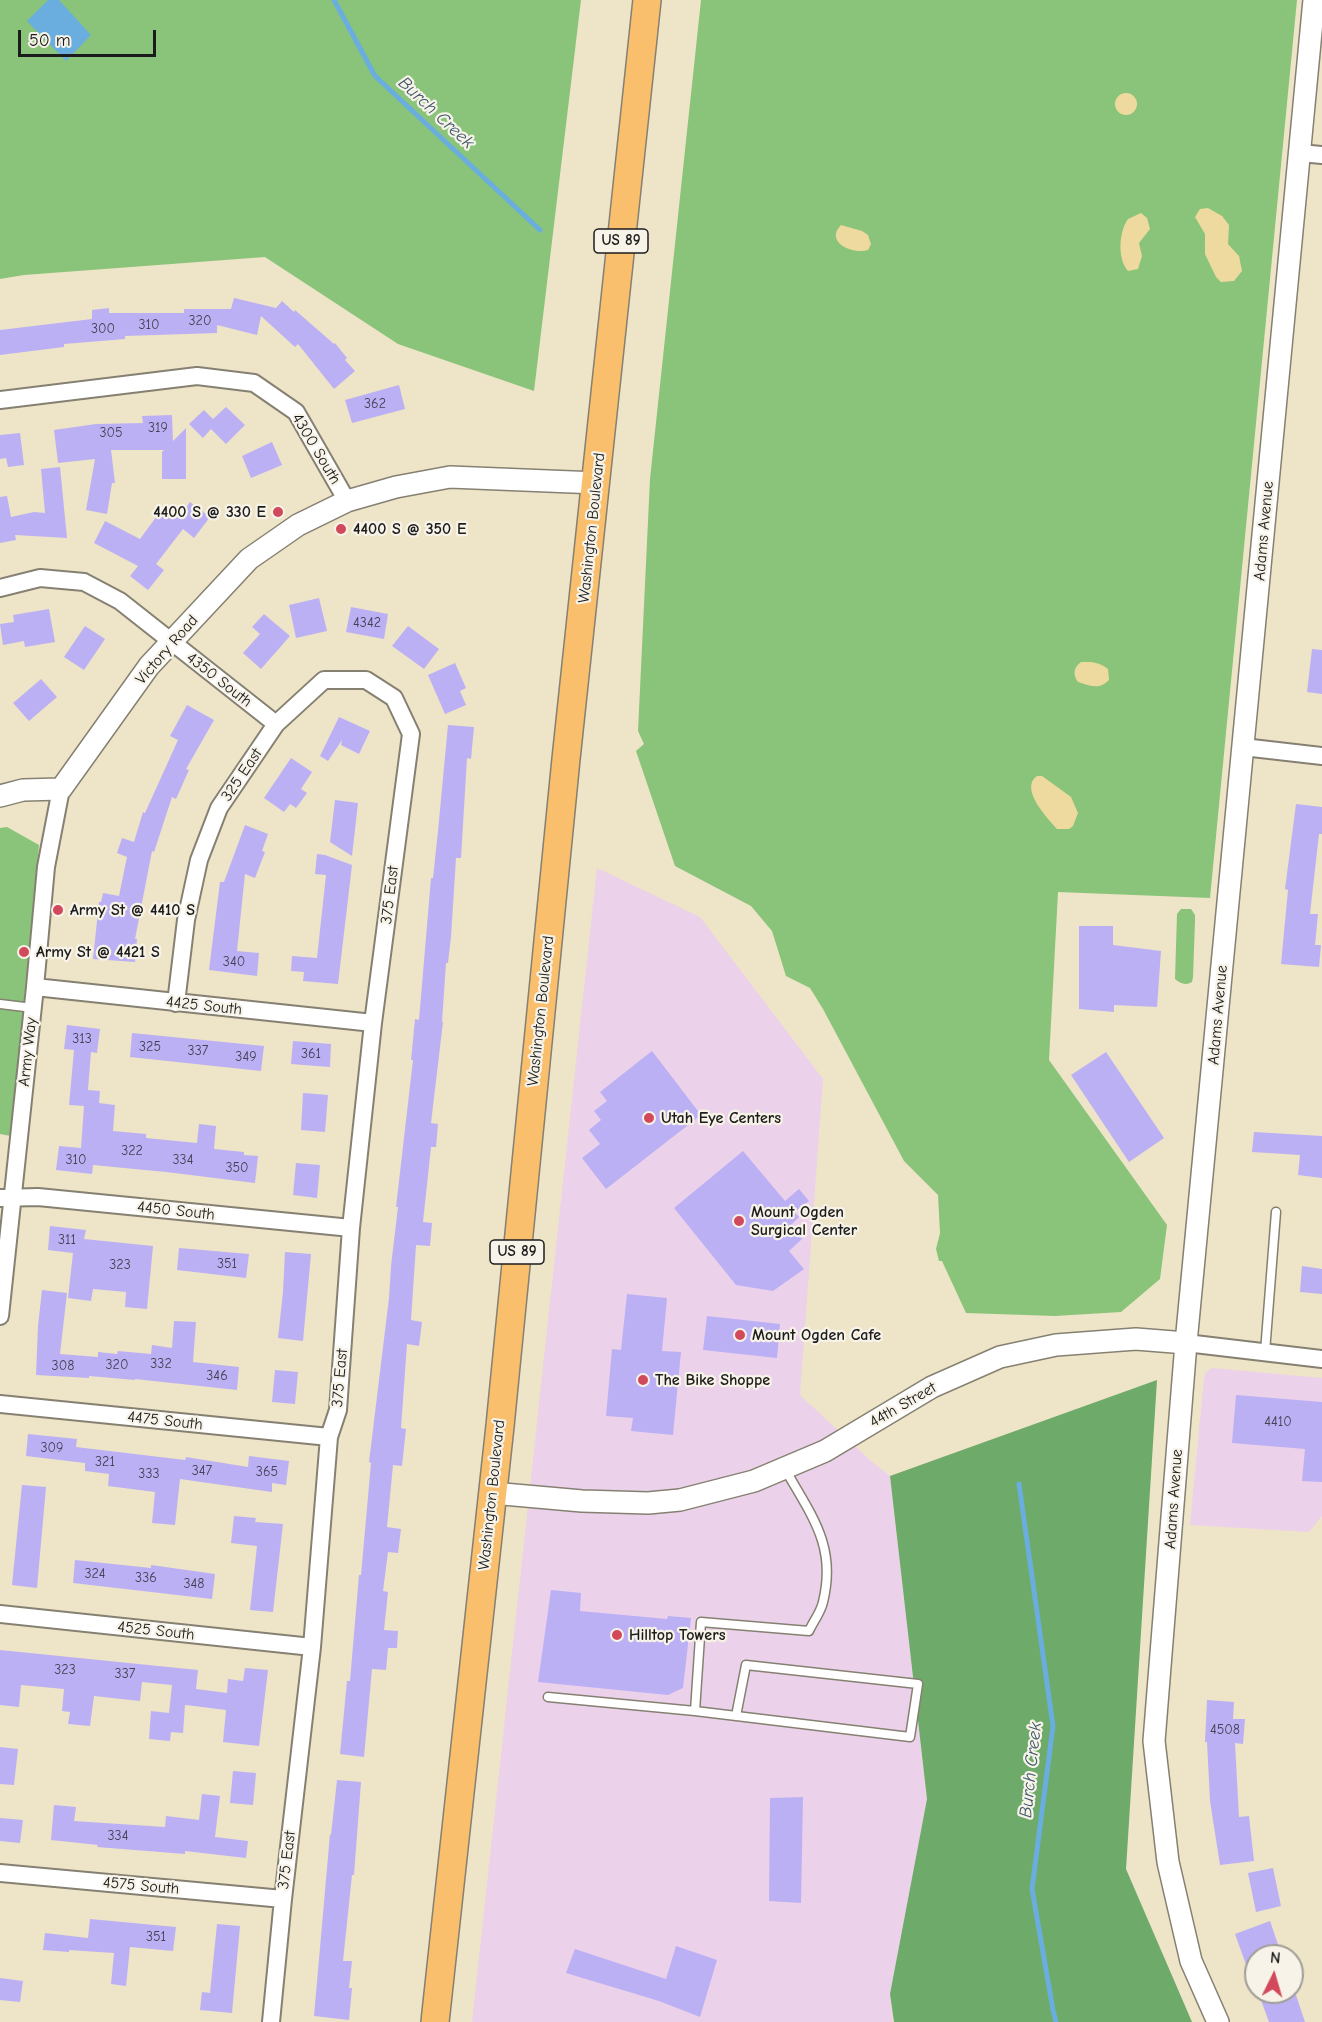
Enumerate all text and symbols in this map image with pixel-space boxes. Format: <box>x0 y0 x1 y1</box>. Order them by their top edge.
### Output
scale bar <box>21 18 159 56</box>
text: 50 m <box>29 30 71 51</box>
water label: Burch Creek <box>393 72 479 154</box>
road number: US 89 <box>594 229 648 253</box>
house number: 320 <box>189 313 211 329</box>
house number: 310 <box>138 317 160 333</box>
house number: 300 <box>91 321 115 337</box>
house number: 362 <box>364 396 386 412</box>
street label: 4300 South <box>287 410 345 488</box>
house number: 319 <box>148 420 168 436</box>
house number: 305 <box>99 425 123 441</box>
street label: Washington Boulevard <box>575 452 609 604</box>
street label: Adams Avenue <box>1250 480 1278 582</box>
place label: 4400 S @ 330 E <box>153 502 266 522</box>
marker: 4400 S @ 330 E <box>271 505 285 519</box>
place label: 4400 S @ 350 E <box>353 519 466 539</box>
marker: 4400 S @ 350 E <box>334 522 348 536</box>
street label: Victory Road <box>132 611 202 689</box>
house number: 4342 <box>353 615 381 631</box>
street label: 4350 South <box>182 648 256 712</box>
street label: 325 East <box>217 745 267 805</box>
street label: 375 East <box>377 865 403 925</box>
place label: Army St @ 4410 S <box>70 900 195 920</box>
marker: Army St @ 4410 S <box>51 903 65 917</box>
street label: Washington Boulevard <box>524 935 558 1087</box>
place label: Army St @ 4421 S <box>36 942 160 962</box>
marker: Army St @ 4421 S <box>17 945 31 959</box>
house number: 340 <box>223 954 245 970</box>
street label: Adams Avenue <box>1204 964 1232 1066</box>
street label: 4425 South <box>165 992 243 1020</box>
street label: Army Way <box>15 1016 41 1088</box>
house number: 313 <box>72 1031 92 1047</box>
house number: 325 <box>139 1039 161 1055</box>
house number: 337 <box>188 1043 208 1059</box>
house number: 361 <box>301 1046 321 1062</box>
house number: 349 <box>235 1049 257 1065</box>
place label: Utah Eye Centers <box>661 1108 781 1128</box>
marker: Utah Eye Centers <box>642 1111 656 1125</box>
house number: 322 <box>121 1143 143 1159</box>
house number: 310 <box>65 1152 87 1168</box>
house number: 334 <box>173 1152 193 1168</box>
house number: 350 <box>225 1160 249 1176</box>
street label: 4450 South <box>136 1197 216 1225</box>
place label: Mount Ogden Surgical Center <box>751 1202 857 1240</box>
marker: Mount Ogden Surgical Center <box>732 1214 746 1228</box>
house number: 311 <box>58 1232 76 1248</box>
road number: US 89 <box>490 1240 544 1264</box>
house number: 351 <box>217 1256 237 1272</box>
house number: 323 <box>109 1257 131 1273</box>
place label: Mount Ogden Cafe <box>752 1325 881 1345</box>
marker: Mount Ogden Cafe <box>733 1328 747 1342</box>
street label: 375 East <box>328 1348 352 1408</box>
house number: 332 <box>150 1356 172 1372</box>
house number: 320 <box>106 1357 128 1373</box>
house number: 308 <box>52 1358 74 1374</box>
house number: 346 <box>206 1368 228 1384</box>
place label: The Bike Shoppe <box>655 1370 770 1390</box>
marker: The Bike Shoppe <box>636 1373 650 1387</box>
street label: 44th Street <box>866 1378 940 1432</box>
street label: 4475 South <box>126 1407 204 1435</box>
house number: 4410 <box>1264 1414 1292 1430</box>
street label: Washington Boulevard <box>475 1419 509 1571</box>
house number: 309 <box>40 1440 64 1456</box>
street label: Adams Avenue <box>1161 1448 1187 1550</box>
house number: 321 <box>95 1454 115 1470</box>
house number: 347 <box>192 1463 212 1479</box>
house number: 365 <box>256 1464 278 1480</box>
house number: 333 <box>138 1466 160 1482</box>
house number: 324 <box>84 1566 106 1582</box>
house number: 336 <box>135 1570 157 1586</box>
house number: 348 <box>183 1576 205 1592</box>
street label: 4525 South <box>116 1617 196 1645</box>
place label: Hilltop Towers <box>629 1625 725 1645</box>
marker: Hilltop Towers <box>610 1628 624 1642</box>
house number: 323 <box>54 1662 76 1678</box>
house number: 337 <box>115 1666 135 1682</box>
water label: Burch Creek <box>1015 1721 1047 1819</box>
house number: 4508 <box>1210 1722 1240 1738</box>
house number: 334 <box>108 1828 128 1844</box>
street label: 375 East <box>274 1830 300 1890</box>
street label: 4575 South <box>102 1873 180 1899</box>
house number: 351 <box>146 1929 166 1945</box>
north arrow <box>1244 1944 1304 2004</box>
text: N <box>1269 1949 1281 1967</box>

